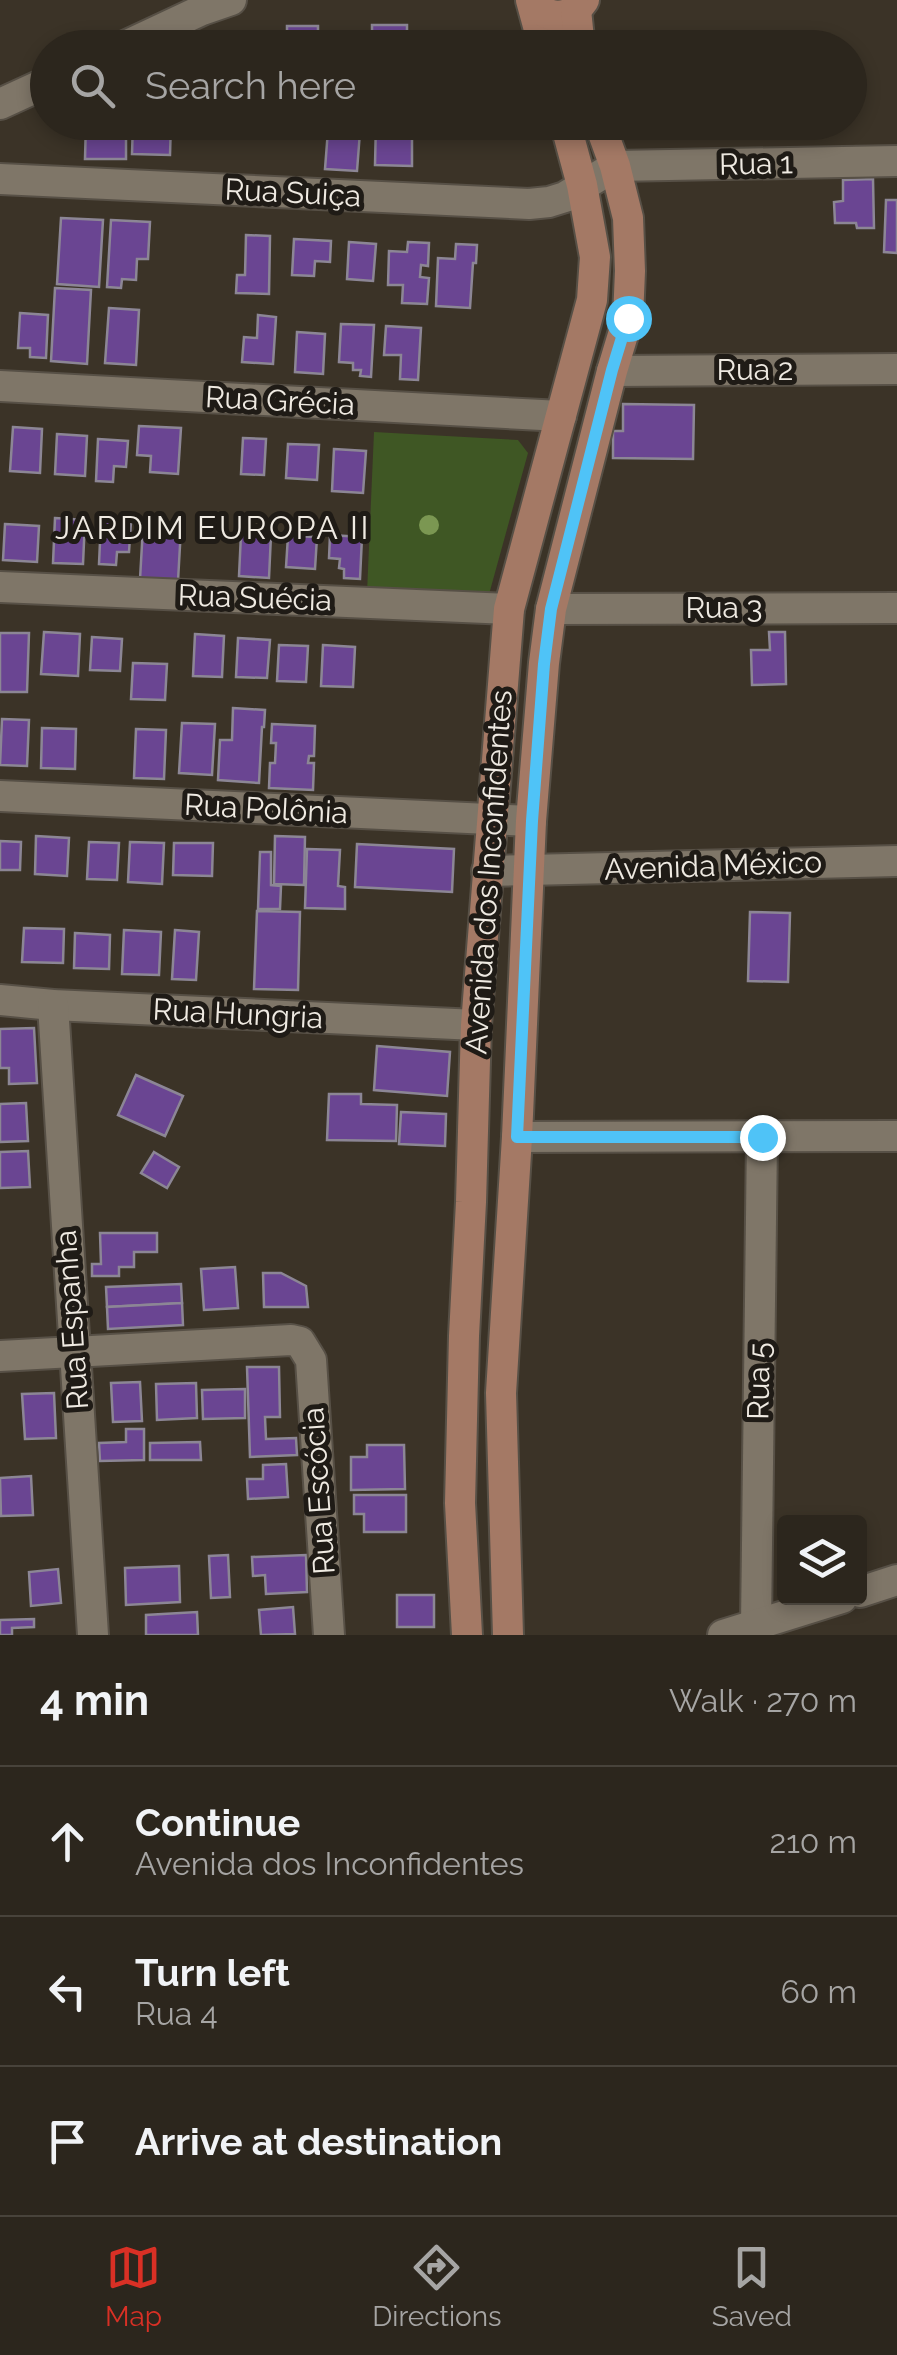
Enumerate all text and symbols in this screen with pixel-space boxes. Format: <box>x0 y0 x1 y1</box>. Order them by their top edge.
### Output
search box <box>30 30 867 140</box>
icon: search <box>65 58 120 113</box>
text: Search here <box>145 63 356 108</box>
street label: Rua 1 <box>719 145 793 182</box>
street label: Rua Suiça <box>224 171 362 214</box>
route start <box>606 296 652 342</box>
street label: Rua 2 <box>717 352 793 387</box>
street label: Rua Grécia <box>204 379 356 422</box>
district label: JARDIM EUROPA II <box>55 509 371 546</box>
street label: Rua Suécia <box>177 577 333 618</box>
street label: Rua 3 <box>685 590 763 625</box>
street label: Avenida dos Inconfidentes <box>458 689 519 1055</box>
street label: Rua Polônia <box>183 787 349 830</box>
street label: Avenida México <box>603 844 823 887</box>
street label: Rua Hungria <box>152 992 324 1035</box>
route end <box>740 1115 786 1161</box>
street label: Rua Espanha <box>48 1229 95 1411</box>
street label: Rua 5 <box>740 1342 777 1420</box>
street label: Rua Escócia <box>295 1406 342 1576</box>
map controls <box>777 1515 867 1605</box>
button: layers <box>777 1515 867 1605</box>
text: 4 min <box>40 1676 149 1725</box>
text: Walk · 270 m <box>669 1682 857 1719</box>
text: Continue <box>135 1800 300 1845</box>
icon: ahead <box>40 1814 95 1869</box>
text: 210 m <box>769 1823 857 1860</box>
text: Avenida dos Inconfidentes <box>135 1845 524 1882</box>
text: Turn left <box>135 1950 290 1995</box>
icon: left <box>40 1964 95 2019</box>
text: 60 m <box>781 1973 857 2010</box>
text: Rua 4 <box>135 1995 218 2032</box>
icon: arrive <box>40 2114 95 2169</box>
text: Arrive at destination <box>135 2119 502 2164</box>
tab: Map <box>105 2240 162 2333</box>
tab: Directions <box>372 2240 502 2333</box>
tab: Saved <box>712 2240 792 2333</box>

